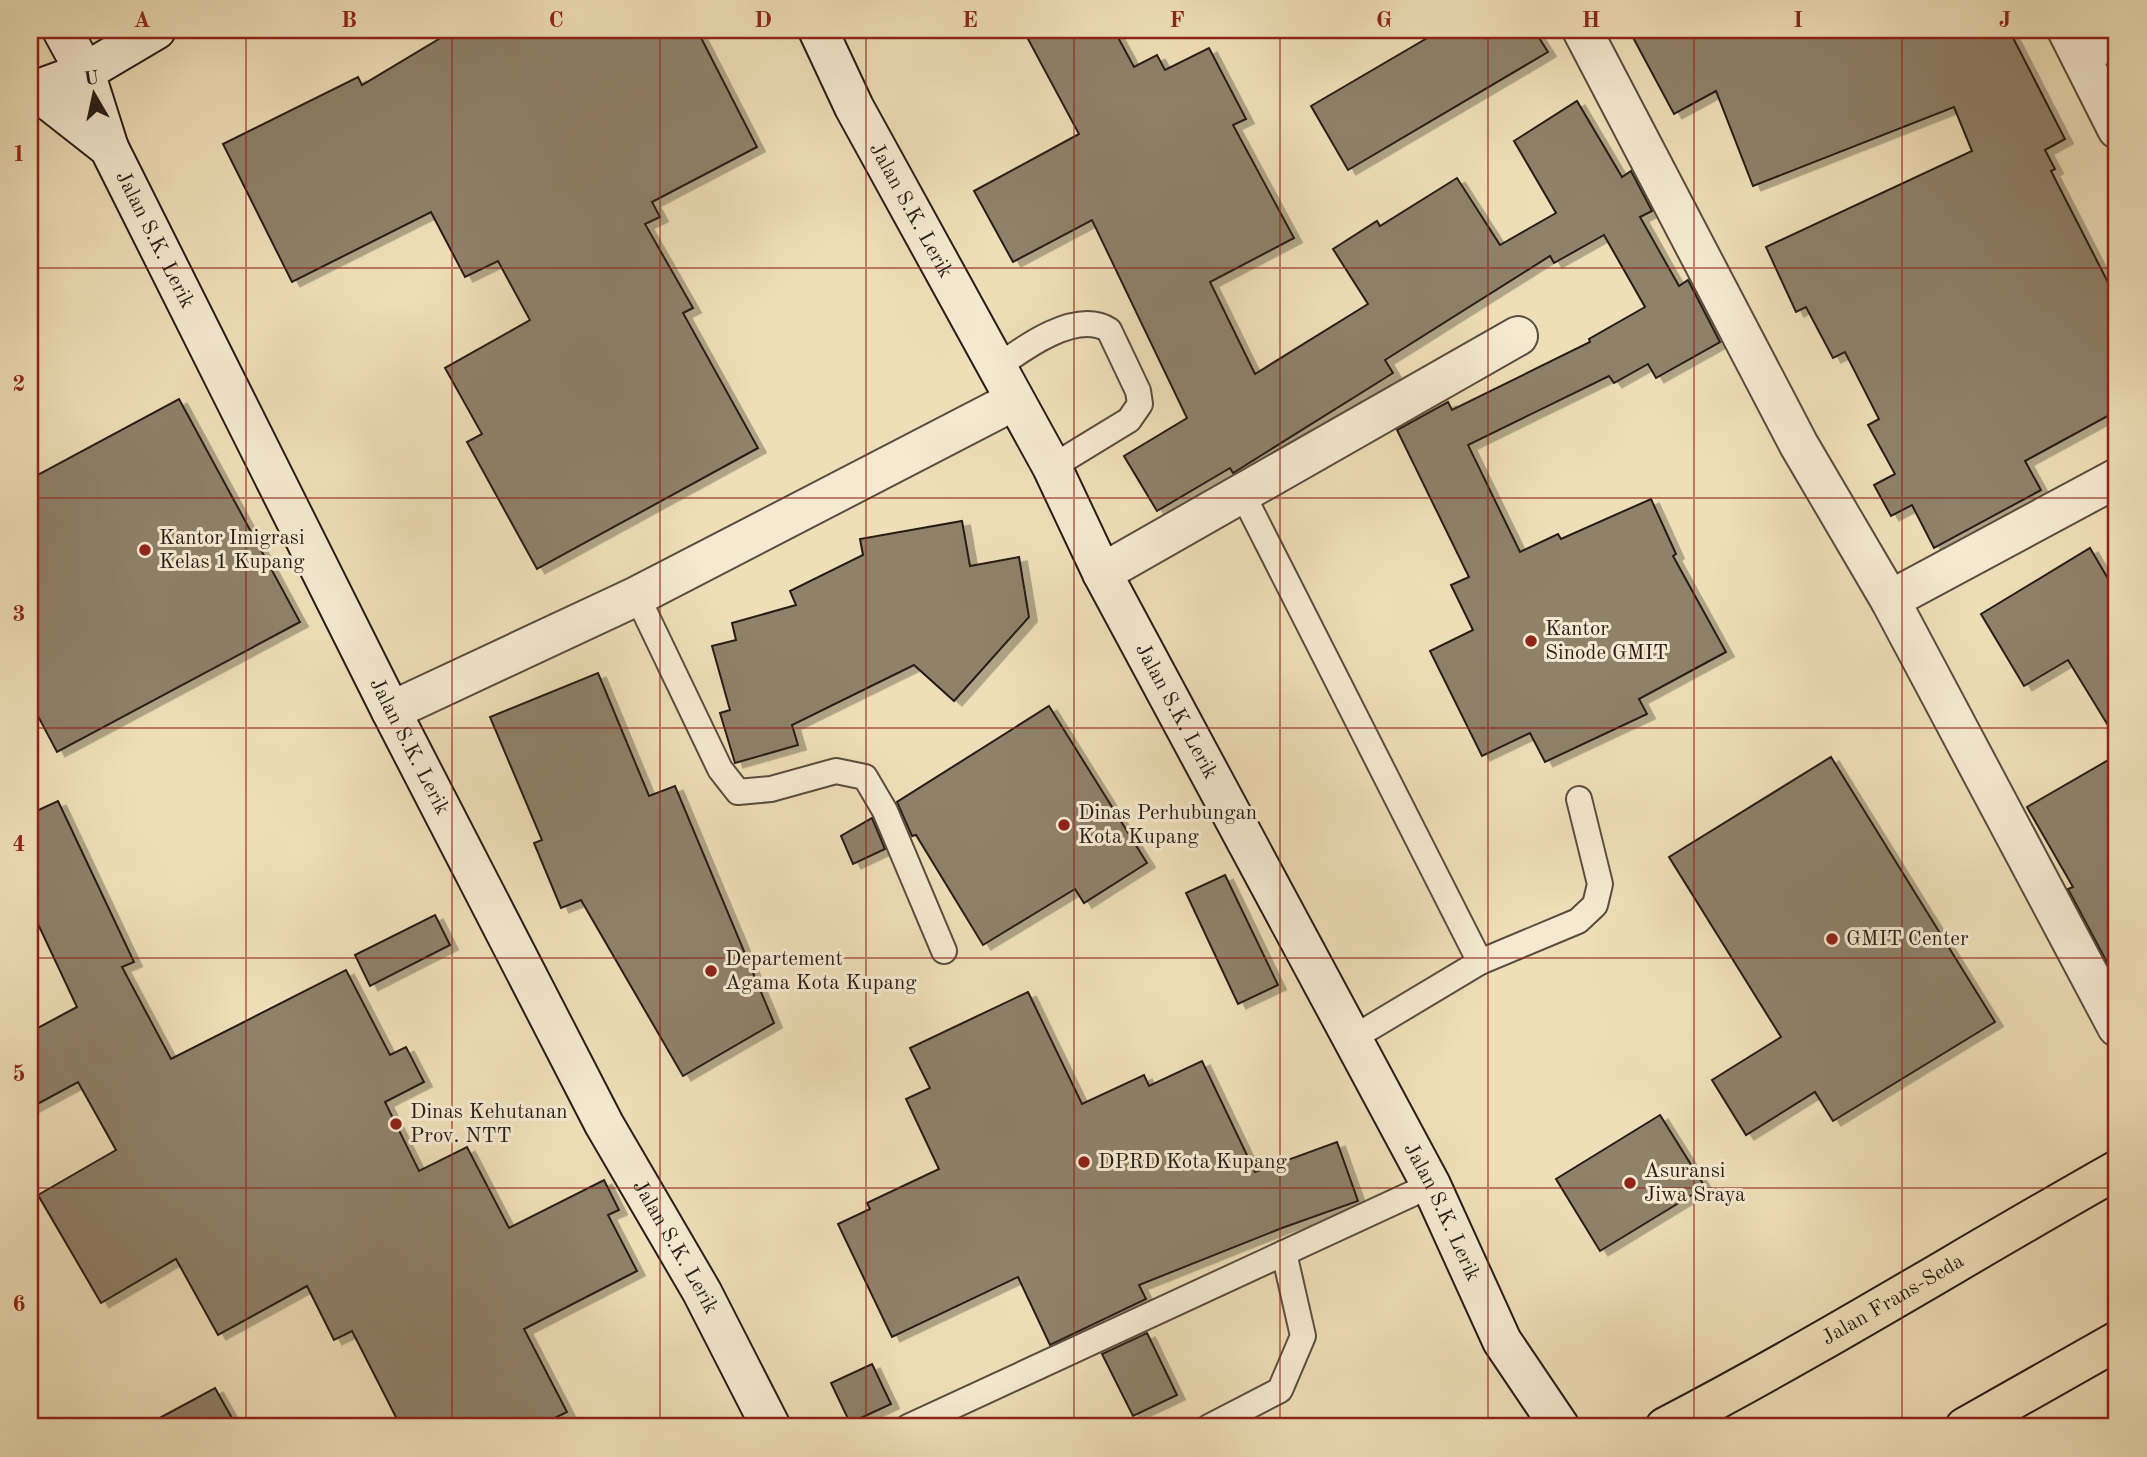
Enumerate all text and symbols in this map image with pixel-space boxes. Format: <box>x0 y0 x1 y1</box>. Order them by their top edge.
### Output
text: A <box>133 9 151 32</box>
text: B <box>341 9 357 32</box>
text: C <box>548 9 564 32</box>
text: D <box>754 9 772 32</box>
text: E <box>962 9 978 32</box>
text: F <box>1169 9 1185 32</box>
text: G <box>1376 9 1392 32</box>
text: H <box>1582 9 1600 32</box>
text: I <box>1793 9 1803 32</box>
text: J <box>1999 9 2011 32</box>
north arrow <box>60 60 130 130</box>
text: U <box>83 69 101 90</box>
street label: Jalan S.K. Lerik <box>865 139 956 281</box>
text: 1 <box>12 143 26 166</box>
street label: Jalan S.K. Lerik <box>112 168 198 312</box>
text: 2 <box>12 373 26 396</box>
place label: Kantor Imigrasi Kelas 1 Kupang <box>159 528 305 573</box>
marker: Kantor Imigrasi Kelas 1 Kupang <box>137 542 153 558</box>
text: 3 <box>12 603 26 626</box>
place label: Kantor Sinode GMIT <box>1545 619 1668 664</box>
marker: Kantor Sinode GMIT <box>1523 633 1539 649</box>
street label: Jalan S.K. Lerik <box>1131 640 1221 783</box>
street label: Jalan S.K. Lerik <box>366 675 453 818</box>
place label: Dinas Perhubungan Kota Kupang <box>1078 803 1257 848</box>
marker: Dinas Perhubungan Kota Kupang <box>1056 817 1072 833</box>
text: 4 <box>12 833 26 856</box>
place label: GMIT Center <box>1846 929 1969 950</box>
marker: GMIT Center <box>1824 931 1840 947</box>
place label: Departement Agama Kota Kupang <box>725 949 917 994</box>
marker: Departement Agama Kota Kupang <box>703 963 719 979</box>
text: 5 <box>12 1063 26 1086</box>
place label: Dinas Kehutanan Prov. NTT <box>410 1102 568 1147</box>
marker: Dinas Kehutanan Prov. NTT <box>388 1116 404 1132</box>
street label: Jalan S.K. Lerik <box>1400 1139 1484 1284</box>
place label: DPRD Kota Kupang <box>1098 1152 1288 1173</box>
marker: DPRD Kota Kupang <box>1076 1154 1092 1170</box>
place label: Asuransi Jiwa Sraya <box>1644 1161 1745 1206</box>
marker: Asuransi Jiwa Sraya <box>1622 1175 1638 1191</box>
street label: Jalan S.K. Lerik <box>629 1177 722 1317</box>
street label: Jalan Frans-Seda <box>1818 1250 1968 1349</box>
text: 6 <box>12 1293 26 1316</box>

